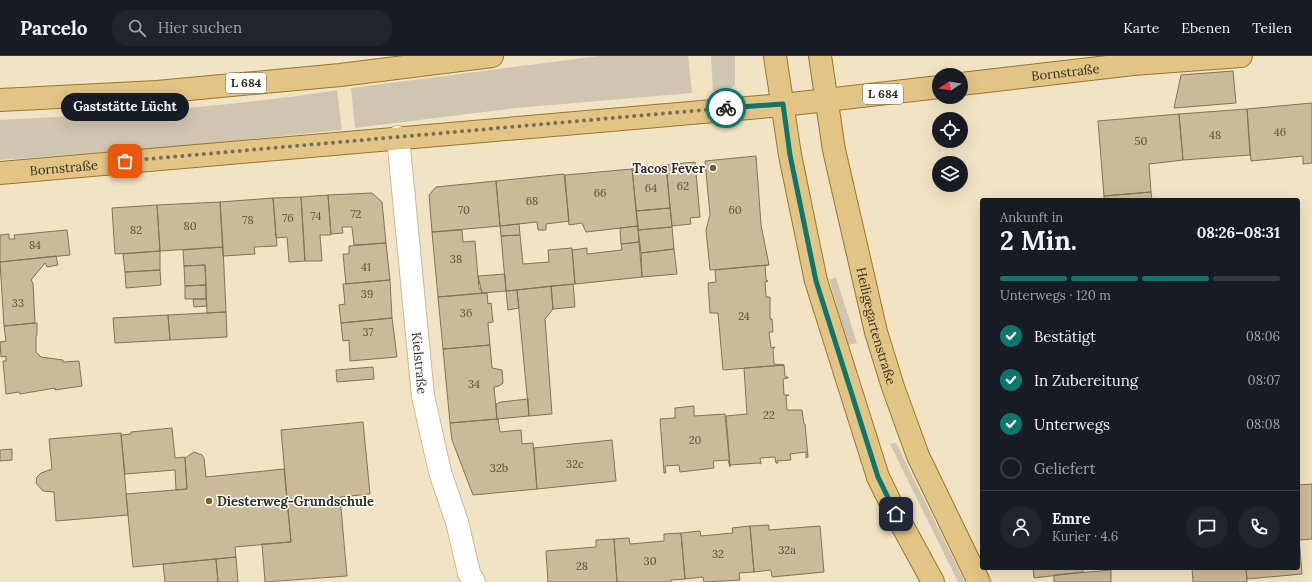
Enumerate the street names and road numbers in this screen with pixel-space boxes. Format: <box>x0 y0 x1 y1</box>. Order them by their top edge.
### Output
street label: Bornstraße <box>1030 60 1100 85</box>
road number: L 684 <box>226 73 266 93</box>
road number: L 684 <box>863 84 903 104</box>
street label: Bornstraße <box>29 157 99 179</box>
street label: Heiligegartenstraße <box>852 266 900 387</box>
street label: Kielstraße <box>408 331 431 395</box>

